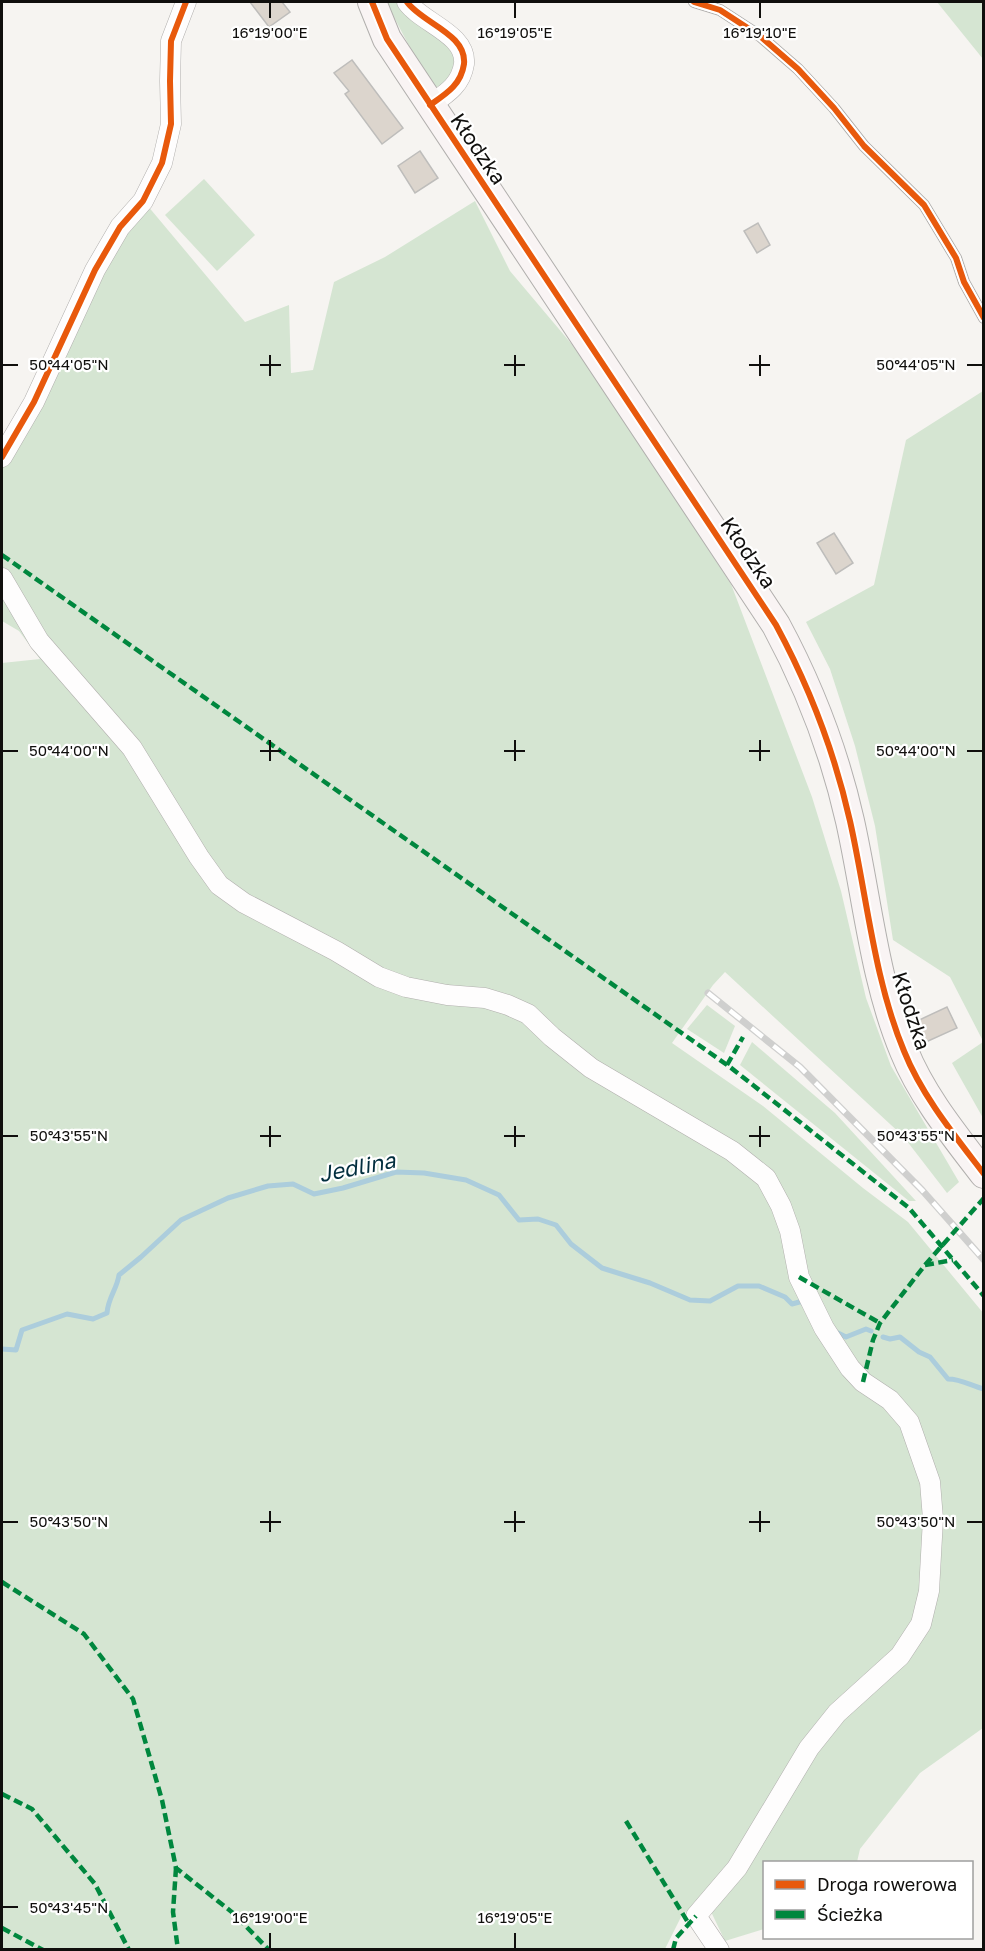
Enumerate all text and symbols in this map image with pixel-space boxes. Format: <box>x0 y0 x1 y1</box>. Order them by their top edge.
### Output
text: 16°19'00"E <box>232 23 308 41</box>
text: 16°19'05"E <box>478 23 552 41</box>
text: 16°19'10"E <box>723 23 797 41</box>
street label: Kłodzka <box>445 108 512 189</box>
text: 50°44'05"N <box>29 355 109 373</box>
text: 50°44'05"N <box>876 355 956 373</box>
street label: Kłodzka <box>715 512 782 593</box>
text: 50°44'00"N <box>29 741 109 759</box>
text: 50°44'00"N <box>876 741 956 759</box>
street label: Kłodzka <box>887 968 937 1053</box>
text: 50°43'55"N <box>30 1126 108 1144</box>
text: 50°43'55"N <box>877 1126 955 1144</box>
water label: Jedlina <box>316 1146 399 1187</box>
text: 50°43'50"N <box>30 1512 108 1530</box>
text: 50°43'50"N <box>877 1512 955 1530</box>
legend <box>763 1861 973 1939</box>
text: Droga rowerowa <box>817 1873 957 1895</box>
text: 50°43'45"N <box>30 1898 108 1916</box>
text: Ścieżka <box>817 1903 883 1925</box>
text: 16°19'00"E <box>232 1908 308 1926</box>
text: 16°19'05"E <box>478 1908 552 1926</box>

